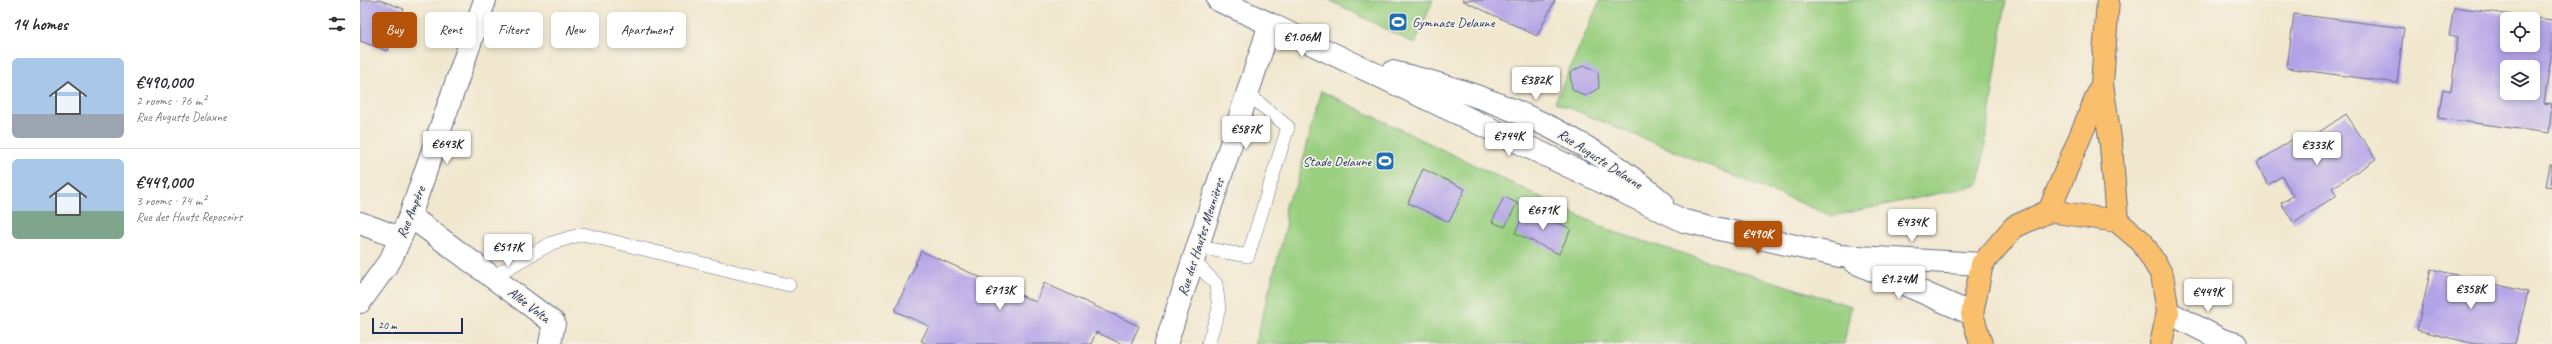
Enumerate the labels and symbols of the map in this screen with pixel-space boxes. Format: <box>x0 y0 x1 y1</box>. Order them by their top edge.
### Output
sports icon: Gymnase Delaune <box>1387 11 1409 33</box>
place label: Gymnase Delaune <box>1412 14 1496 31</box>
pin: €1.06M <box>1269 24 1335 58</box>
pin: €382K <box>1508 67 1564 101</box>
pin: €587K <box>1218 116 1274 150</box>
pin: €744K <box>1481 123 1537 157</box>
street label: Rue Auguste Delaune <box>1555 125 1647 193</box>
pin: €643K <box>419 131 475 165</box>
pin: €333K <box>2289 132 2345 166</box>
sports icon: Stade Delaune <box>1374 150 1396 172</box>
place label: Stade Delaune <box>1303 153 1372 170</box>
street label: Rue des Hautes Meunières <box>1174 175 1228 298</box>
street label: Rue Ampère <box>393 182 430 240</box>
pin: €671K <box>1515 197 1571 231</box>
pin: €434K <box>1884 209 1940 243</box>
pin: €490K <box>1730 221 1786 255</box>
pin: €517K <box>480 234 536 268</box>
pin: €1.24M <box>1866 266 1932 300</box>
pin: €358K <box>2443 276 2499 310</box>
pin: €713K <box>972 277 1028 311</box>
pin: €449K <box>2180 279 2236 313</box>
street label: Allée Volta <box>505 284 554 327</box>
scale bar <box>372 316 463 335</box>

